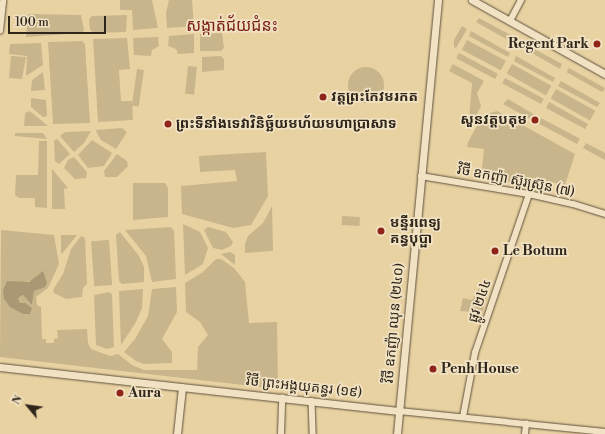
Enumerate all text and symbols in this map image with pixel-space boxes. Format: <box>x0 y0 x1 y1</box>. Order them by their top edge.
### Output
scale bar <box>10 8 108 34</box>
text: 100 m <box>15 15 49 30</box>
district label: សង្កាត់ជ័យជំនះ <box>186 16 278 36</box>
place label: Regent Park <box>508 36 589 52</box>
marker: Regent Park <box>592 39 602 49</box>
place label: វត្តព្រះកែវមរកត <box>331 89 418 105</box>
marker: វត្តព្រះកែវមរកត <box>318 92 328 102</box>
place label: សួនវត្តបតុម <box>460 112 527 128</box>
marker: សួនវត្តបតុម <box>530 115 540 125</box>
place label: ព្រះទីនាំងទេវាវិនិច្ឆ័យមហ័យមហាប្រាសាទ <box>176 116 397 132</box>
marker: ព្រះទីនាំងទេវាវិនិច្ឆ័យមហ័យមហាប្រាសាទ <box>163 119 173 129</box>
street label: វិថី ឧកញ៉ា ស៊ួរស៊្រុន (៧) <box>456 161 576 201</box>
place label: មន្ទីរពេទ្យ គន្ធបុប្ផា <box>390 215 441 248</box>
marker: មន្ទីរពេទ្យ គន្ធបុប្ផា <box>375 225 387 237</box>
place label: Le Botum <box>503 243 567 259</box>
marker: Le Botum <box>490 246 500 256</box>
street label: វិថី ឧកញ៉ា ឈុន (២៤០) <box>380 262 408 384</box>
street label: ផ្លូវ ២៤៤ <box>465 277 495 325</box>
place label: Penh House <box>441 361 519 377</box>
marker: Penh House <box>428 364 438 374</box>
street label: វិថី ព្រះអង្គយុគន្ធរ (១៩) <box>245 373 363 401</box>
place label: Aura <box>128 385 161 401</box>
north arrow <box>8 386 48 426</box>
marker: Aura <box>115 388 125 398</box>
text: N <box>9 393 26 407</box>

